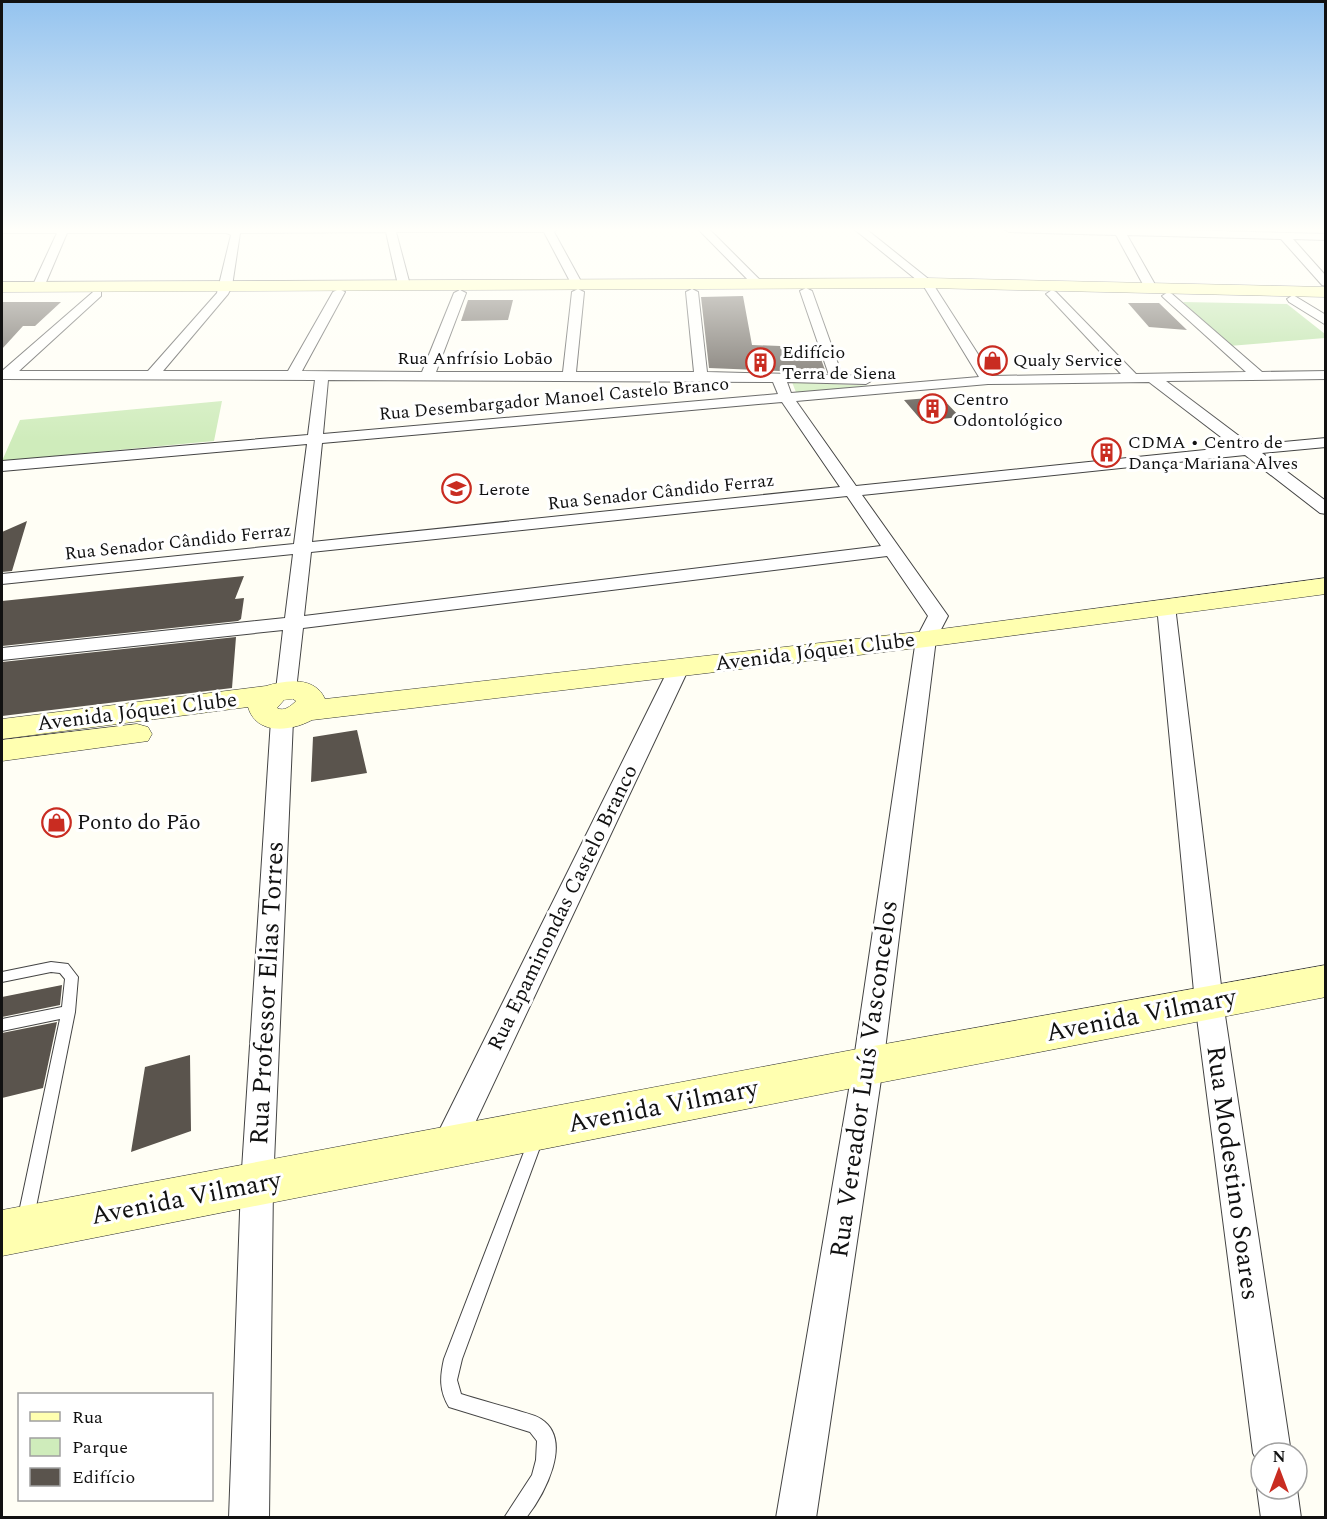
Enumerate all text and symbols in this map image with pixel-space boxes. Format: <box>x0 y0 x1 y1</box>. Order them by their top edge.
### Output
place label: Edifício Terra de Siena <box>782 339 896 387</box>
shop icon: Qualy Service <box>976 344 1008 376</box>
street label: Rua Anfrísio Lobão <box>397 345 553 372</box>
building icon: Edifício Terra de Siena <box>745 346 777 378</box>
place label: Qualy Service <box>1013 347 1122 374</box>
street label: Rua Desembargador Manoel Castelo Branco <box>378 370 730 428</box>
place label: Centro Odontológico <box>953 386 1063 434</box>
building icon: Centro Odontológico <box>916 393 948 425</box>
place label: CDMA • Centro de Dança Mariana Alves <box>1128 429 1298 477</box>
building icon: CDMA • Centro de Dança Mariana Alves <box>1091 436 1123 468</box>
street label: Rua Senador Cândido Ferraz <box>546 467 776 517</box>
school or university icon: Lerote <box>441 473 473 505</box>
place label: Lerote <box>478 476 530 503</box>
street label: Rua Senador Cândido Ferraz <box>63 517 293 567</box>
street label: Avenida Jóquei Clube <box>713 624 917 680</box>
street label: Avenida Jóquei Clube <box>35 684 239 740</box>
street label: Rua Epaminondas Castelo Branco <box>480 760 646 1056</box>
shop icon: Ponto do Pão <box>40 807 72 839</box>
place label: Ponto do Pão <box>77 807 200 839</box>
street label: Rua Professor Elias Torres <box>239 840 295 1146</box>
street label: Rua Vereador Luís Vasconcelos <box>819 897 909 1261</box>
street label: Avenida Vilmary <box>1042 977 1241 1053</box>
street label: Rua Modestino Soares <box>1195 1043 1271 1303</box>
street label: Avenida Vilmary <box>564 1068 763 1144</box>
street label: Avenida Vilmary <box>87 1160 286 1236</box>
legend <box>18 1393 213 1501</box>
text: Rua <box>72 1404 103 1431</box>
text: Parque <box>72 1434 128 1461</box>
north arrow <box>1249 1441 1309 1501</box>
text: N <box>1272 1445 1286 1469</box>
text: Edifício <box>72 1464 135 1491</box>

